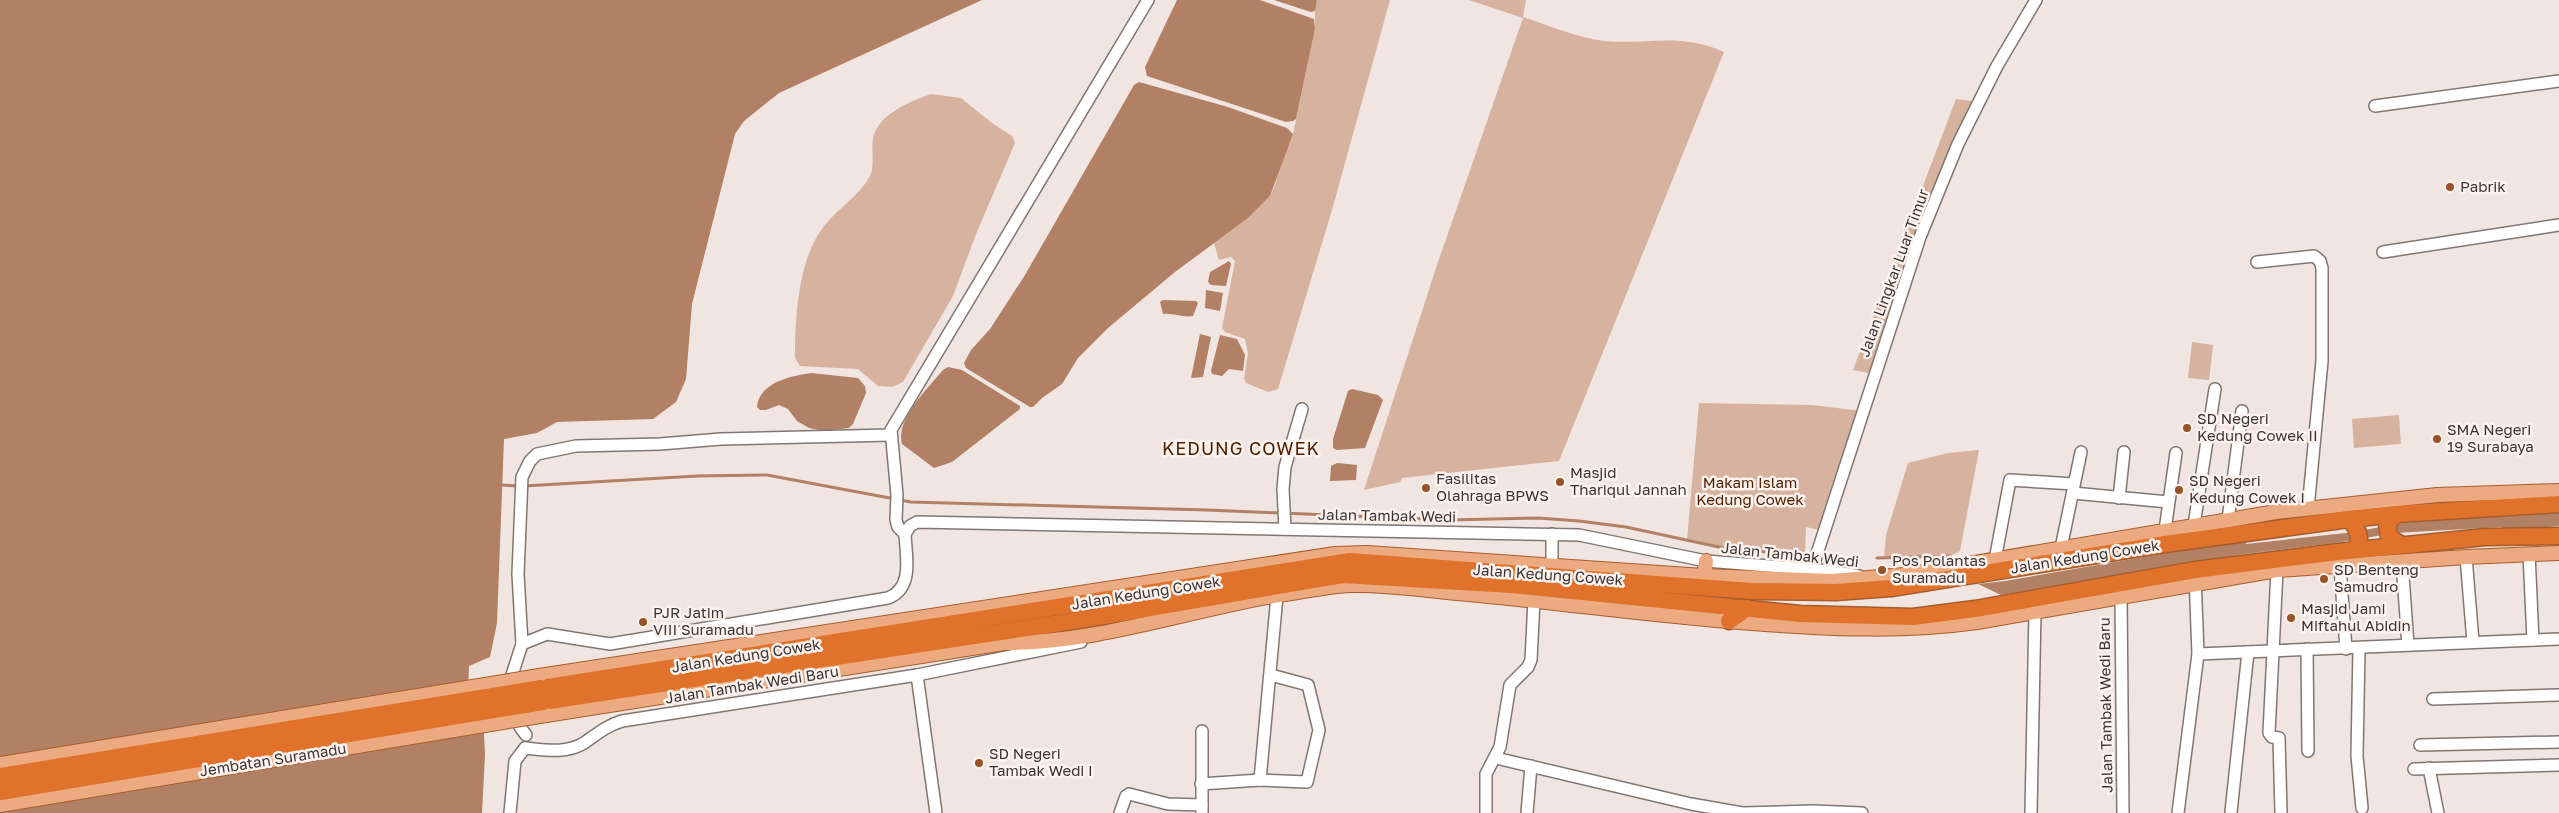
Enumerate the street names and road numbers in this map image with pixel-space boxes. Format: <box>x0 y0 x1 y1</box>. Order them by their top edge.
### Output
street label: Jalan Lingkar Luar Timur <box>1854 186 1932 359</box>
street label: Jalan Tambak Wedi <box>1318 505 1456 525</box>
street label: Jalan Kedung Cowek <box>2009 535 2161 577</box>
street label: Jalan Tambak Wedi <box>1720 538 1860 570</box>
street label: Jalan Kedung Cowek <box>1472 560 1624 588</box>
street label: Jalan Kedung Cowek <box>1070 571 1222 613</box>
street label: Jalan Tambak Wedi Baru <box>2094 617 2116 793</box>
street label: Jalan Kedung Cowek <box>670 634 822 676</box>
street label: Jalan Tambak Wedi Baru <box>664 661 840 707</box>
street label: Jembatan Suramadu <box>198 739 347 779</box>

